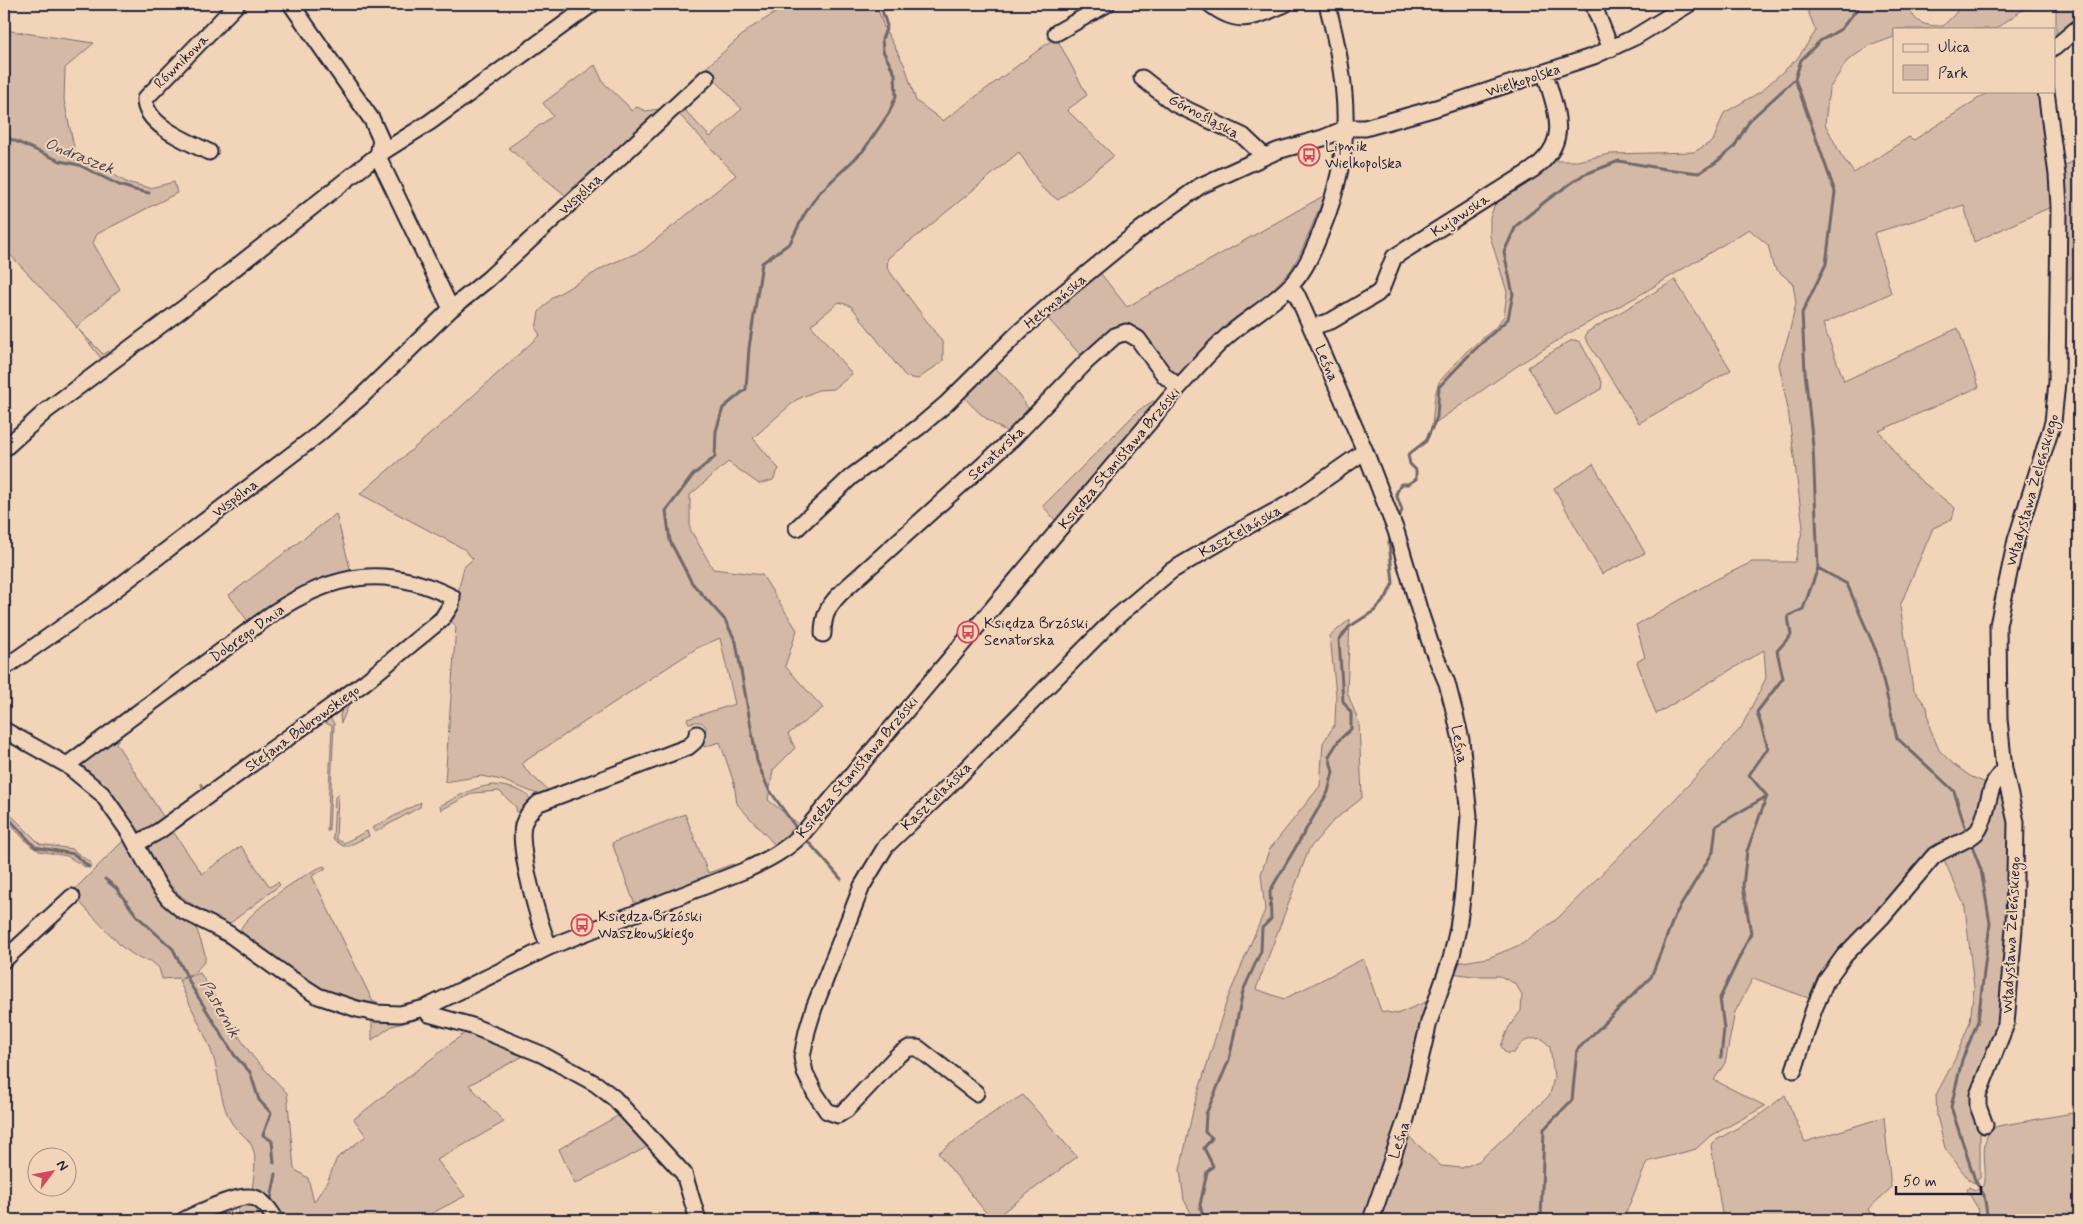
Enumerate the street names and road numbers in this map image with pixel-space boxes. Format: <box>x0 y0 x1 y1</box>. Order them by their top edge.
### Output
street label: Równikowa <box>150 29 214 93</box>
street label: Wielkopolska <box>1483 60 1563 102</box>
street label: Górnośląska <box>1165 90 1243 144</box>
street label: Wspólna <box>555 169 607 220</box>
street label: Kujawska <box>1427 189 1495 242</box>
street label: Hetmańska <box>1020 270 1091 334</box>
street label: Leśna <box>1309 342 1343 385</box>
street label: Księdza Stanisława Brzóski <box>1054 383 1185 534</box>
street label: Władysława Żeleńskiego <box>2002 412 2065 569</box>
street label: Senatorska <box>964 422 1030 485</box>
street label: Wspólna <box>209 475 263 523</box>
street label: Kasztelańska <box>1196 501 1285 563</box>
street label: Dobrego Dnia <box>206 600 289 668</box>
street label: Stefana Bobrowskiego <box>241 680 364 777</box>
street label: Księdza Stanisława Brzóski <box>792 692 923 843</box>
street label: Leśna <box>1446 723 1472 765</box>
street label: Kasztelańska <box>897 758 977 836</box>
street label: Władysława Żeleńskiego <box>1998 856 2027 1014</box>
street label: Leśna <box>1384 1119 1415 1162</box>

